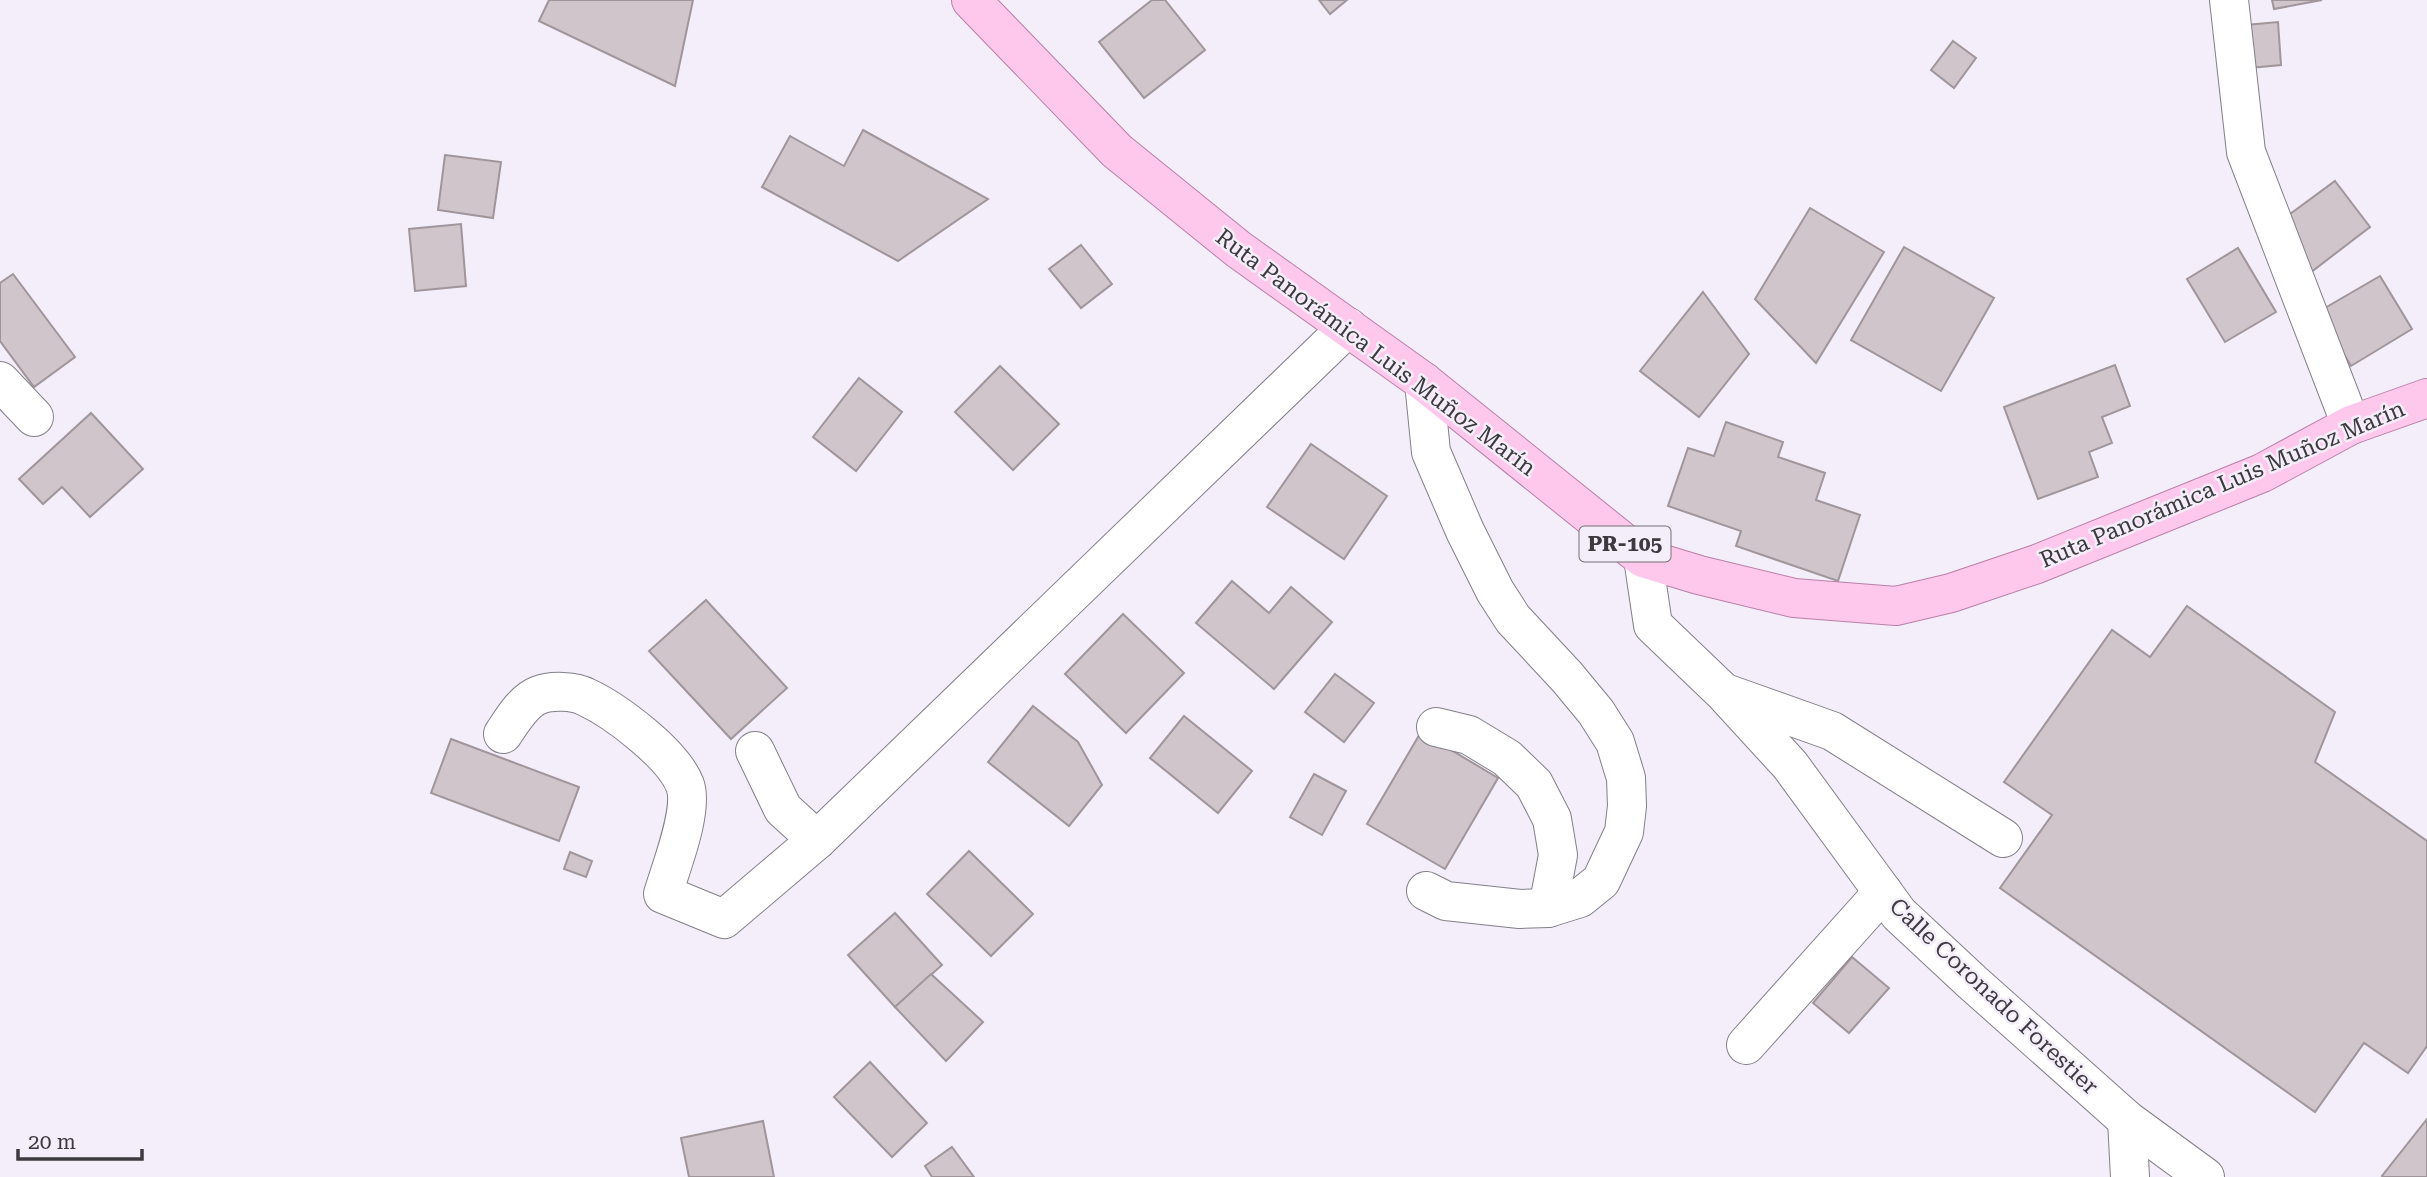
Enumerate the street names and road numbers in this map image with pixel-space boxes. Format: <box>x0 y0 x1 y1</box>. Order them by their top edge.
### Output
street label: Ruta Panorámica Luis Muñoz Marín <box>1210 223 1541 482</box>
street label: Ruta Panorámica Luis Muñoz Marín <box>2036 395 2409 574</box>
road number: PR-105 <box>1580 526 1670 562</box>
street label: Calle Coronado Forestier <box>1884 893 2103 1100</box>

